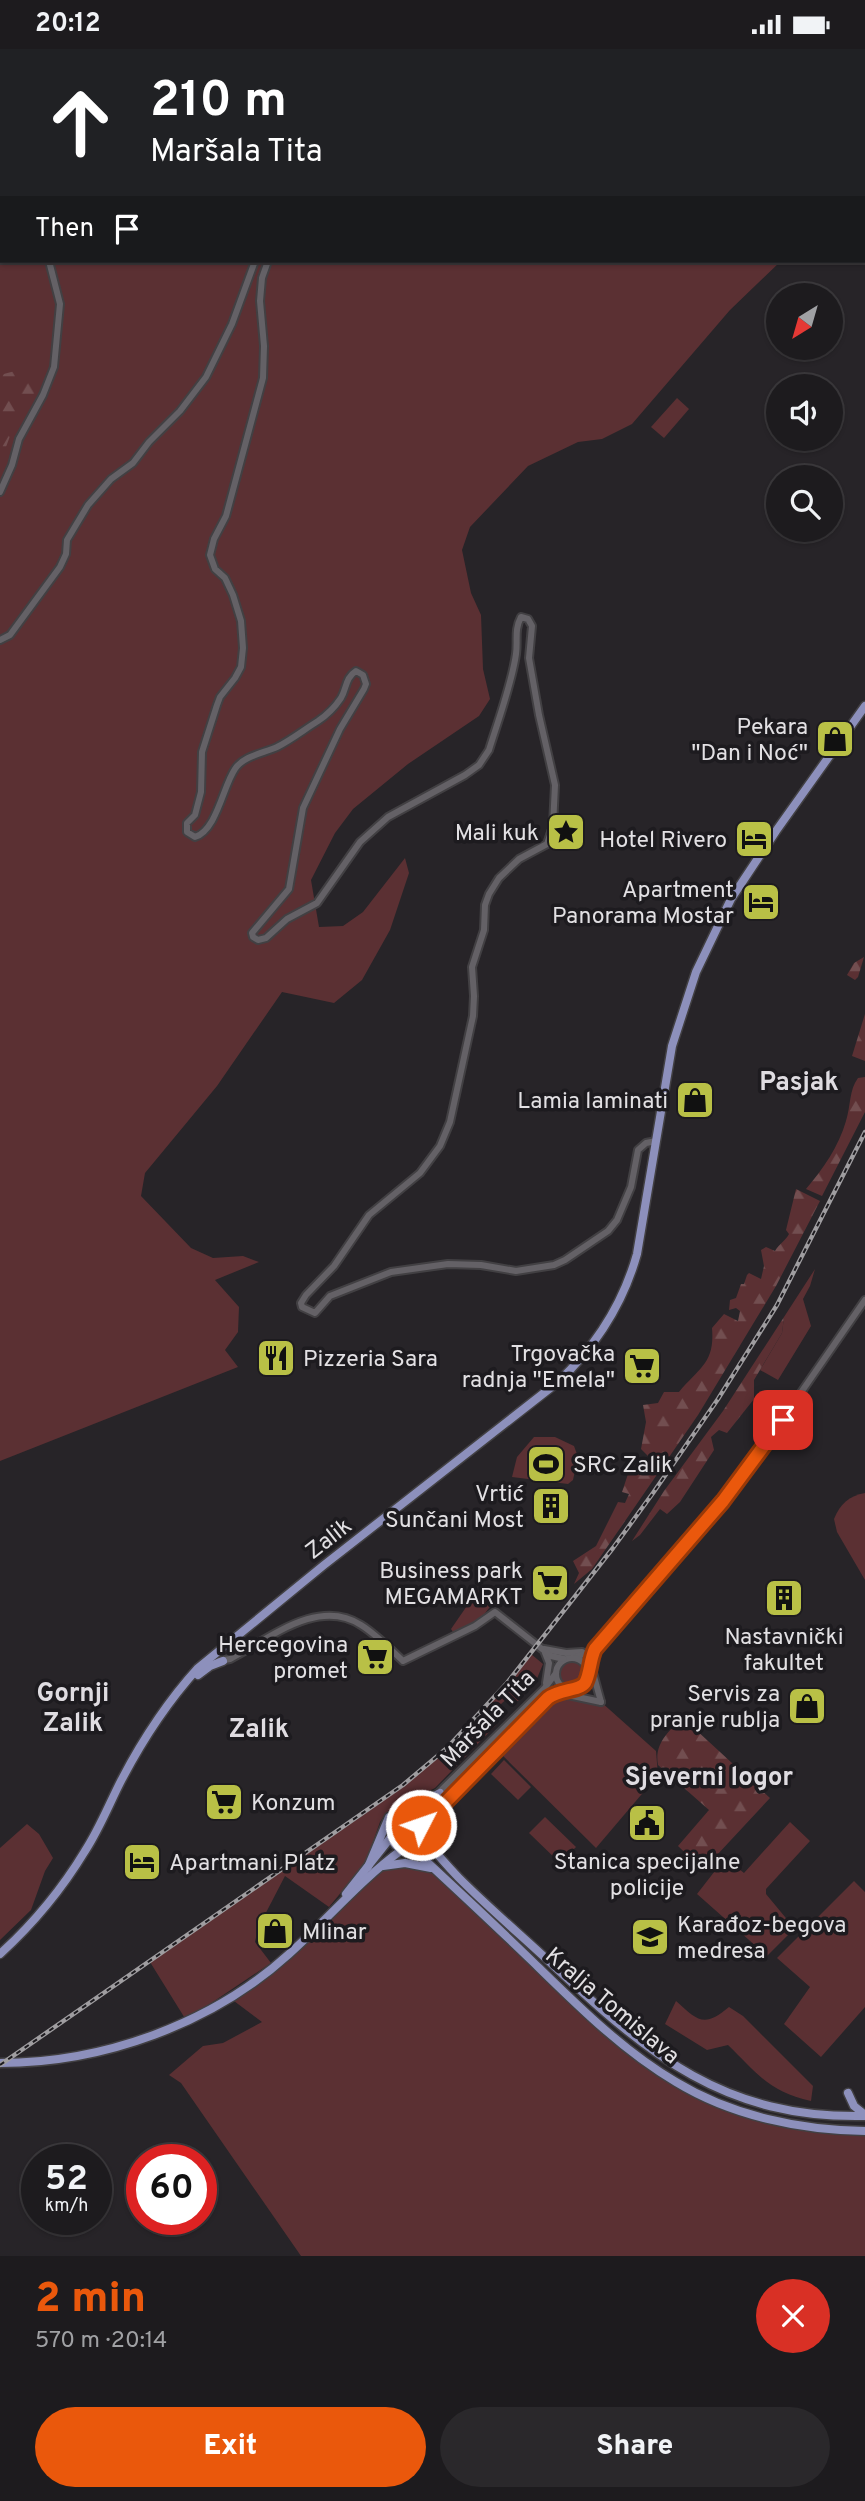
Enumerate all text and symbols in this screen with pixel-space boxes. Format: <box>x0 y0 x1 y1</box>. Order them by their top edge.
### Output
text: 20:12 <box>35 8 101 41</box>
text: 210 m <box>150 72 287 134</box>
icon: ahead <box>35 77 126 168</box>
text: Maršala Tita <box>150 133 323 173</box>
icon: arrive <box>108 210 146 248</box>
text: Then <box>35 213 94 246</box>
north arrow <box>766 283 844 361</box>
map controls <box>766 283 843 542</box>
button: sound <box>766 374 843 451</box>
button: search <box>766 465 843 542</box>
place label: Pekara "Dan i Noć" <box>691 714 808 769</box>
shop icon: Pekara "Dan i Noć" <box>814 718 856 760</box>
place icon: Mali kuk <box>545 811 587 853</box>
hotel icon: Hotel Rivero <box>733 818 775 860</box>
place label: Mali kuk <box>455 820 539 849</box>
place label: Hotel Rivero <box>599 827 727 856</box>
place label: Apartment Panorama Mostar <box>552 877 734 932</box>
hotel icon: Apartment Panorama Mostar <box>740 881 782 923</box>
district label: Pasjak <box>759 1067 839 1100</box>
shop icon: Lamia laminati <box>674 1079 716 1121</box>
place label: Lamia laminati <box>517 1088 668 1117</box>
restaurant icon: Pizzeria Sara <box>255 1337 297 1379</box>
place label: Trgovačka radnja "Emela" <box>462 1341 615 1396</box>
supermarket icon: Trgovačka radnja "Emela" <box>621 1345 663 1387</box>
place label: Pizzeria Sara <box>303 1346 438 1375</box>
pin <box>753 1390 813 1450</box>
icon: arrive <box>764 1401 802 1439</box>
sports icon: SRC Zalik <box>525 1443 567 1485</box>
place label: SRC Zalik <box>573 1452 673 1481</box>
place label: Vrtić Sunčani Most <box>385 1481 524 1536</box>
building icon: Vrtić Sunčani Most <box>530 1485 572 1527</box>
street label: Zalik <box>300 1513 359 1567</box>
place label: Business park MEGAMARKT <box>379 1558 523 1613</box>
supermarket icon: Business park MEGAMARKT <box>529 1562 571 1604</box>
building icon: Nastavnički fakultet <box>763 1577 805 1619</box>
place label: Nastavnički fakultet <box>724 1624 844 1679</box>
place label: Hercegovina promet <box>218 1632 348 1687</box>
supermarket icon: Hercegovina promet <box>354 1636 396 1678</box>
street label: Maršala Tita <box>435 1665 542 1774</box>
district label: Gornji Zalik <box>37 1678 109 1741</box>
place label: Servis za pranje rublja <box>650 1681 780 1736</box>
shop icon: Servis za pranje rublja <box>786 1685 828 1727</box>
district label: Zalik <box>229 1714 289 1747</box>
district label: Sjeverni logor <box>625 1762 793 1795</box>
supermarket icon: Konzum <box>203 1781 245 1823</box>
position arrow <box>384 1788 458 1862</box>
place label: Konzum <box>251 1790 335 1819</box>
public building icon: Stanica specijalne policije <box>626 1802 668 1844</box>
hotel icon: Apartmani Platz <box>121 1841 163 1883</box>
place label: Stanica specijalne policije <box>554 1849 740 1904</box>
place label: Apartmani Platz <box>169 1850 336 1879</box>
shop icon: Mlinar <box>254 1910 296 1952</box>
place label: Karađoz-begova medresa <box>677 1912 846 1967</box>
school or university icon: Karađoz-begova medresa <box>629 1916 671 1958</box>
place label: Mlinar <box>302 1919 367 1948</box>
street label: Kralja Tomislava <box>538 1942 685 2072</box>
speed limit sign: 60 <box>126 2144 217 2235</box>
text: 52 <box>45 2158 88 2202</box>
text: km/h <box>45 2195 88 2218</box>
text: 2 min <box>35 2274 146 2327</box>
button: close <box>756 2279 830 2353</box>
text: 570 m · 20:14 <box>35 2327 167 2356</box>
button: Exit <box>35 2407 426 2487</box>
button: Share <box>440 2407 830 2487</box>

